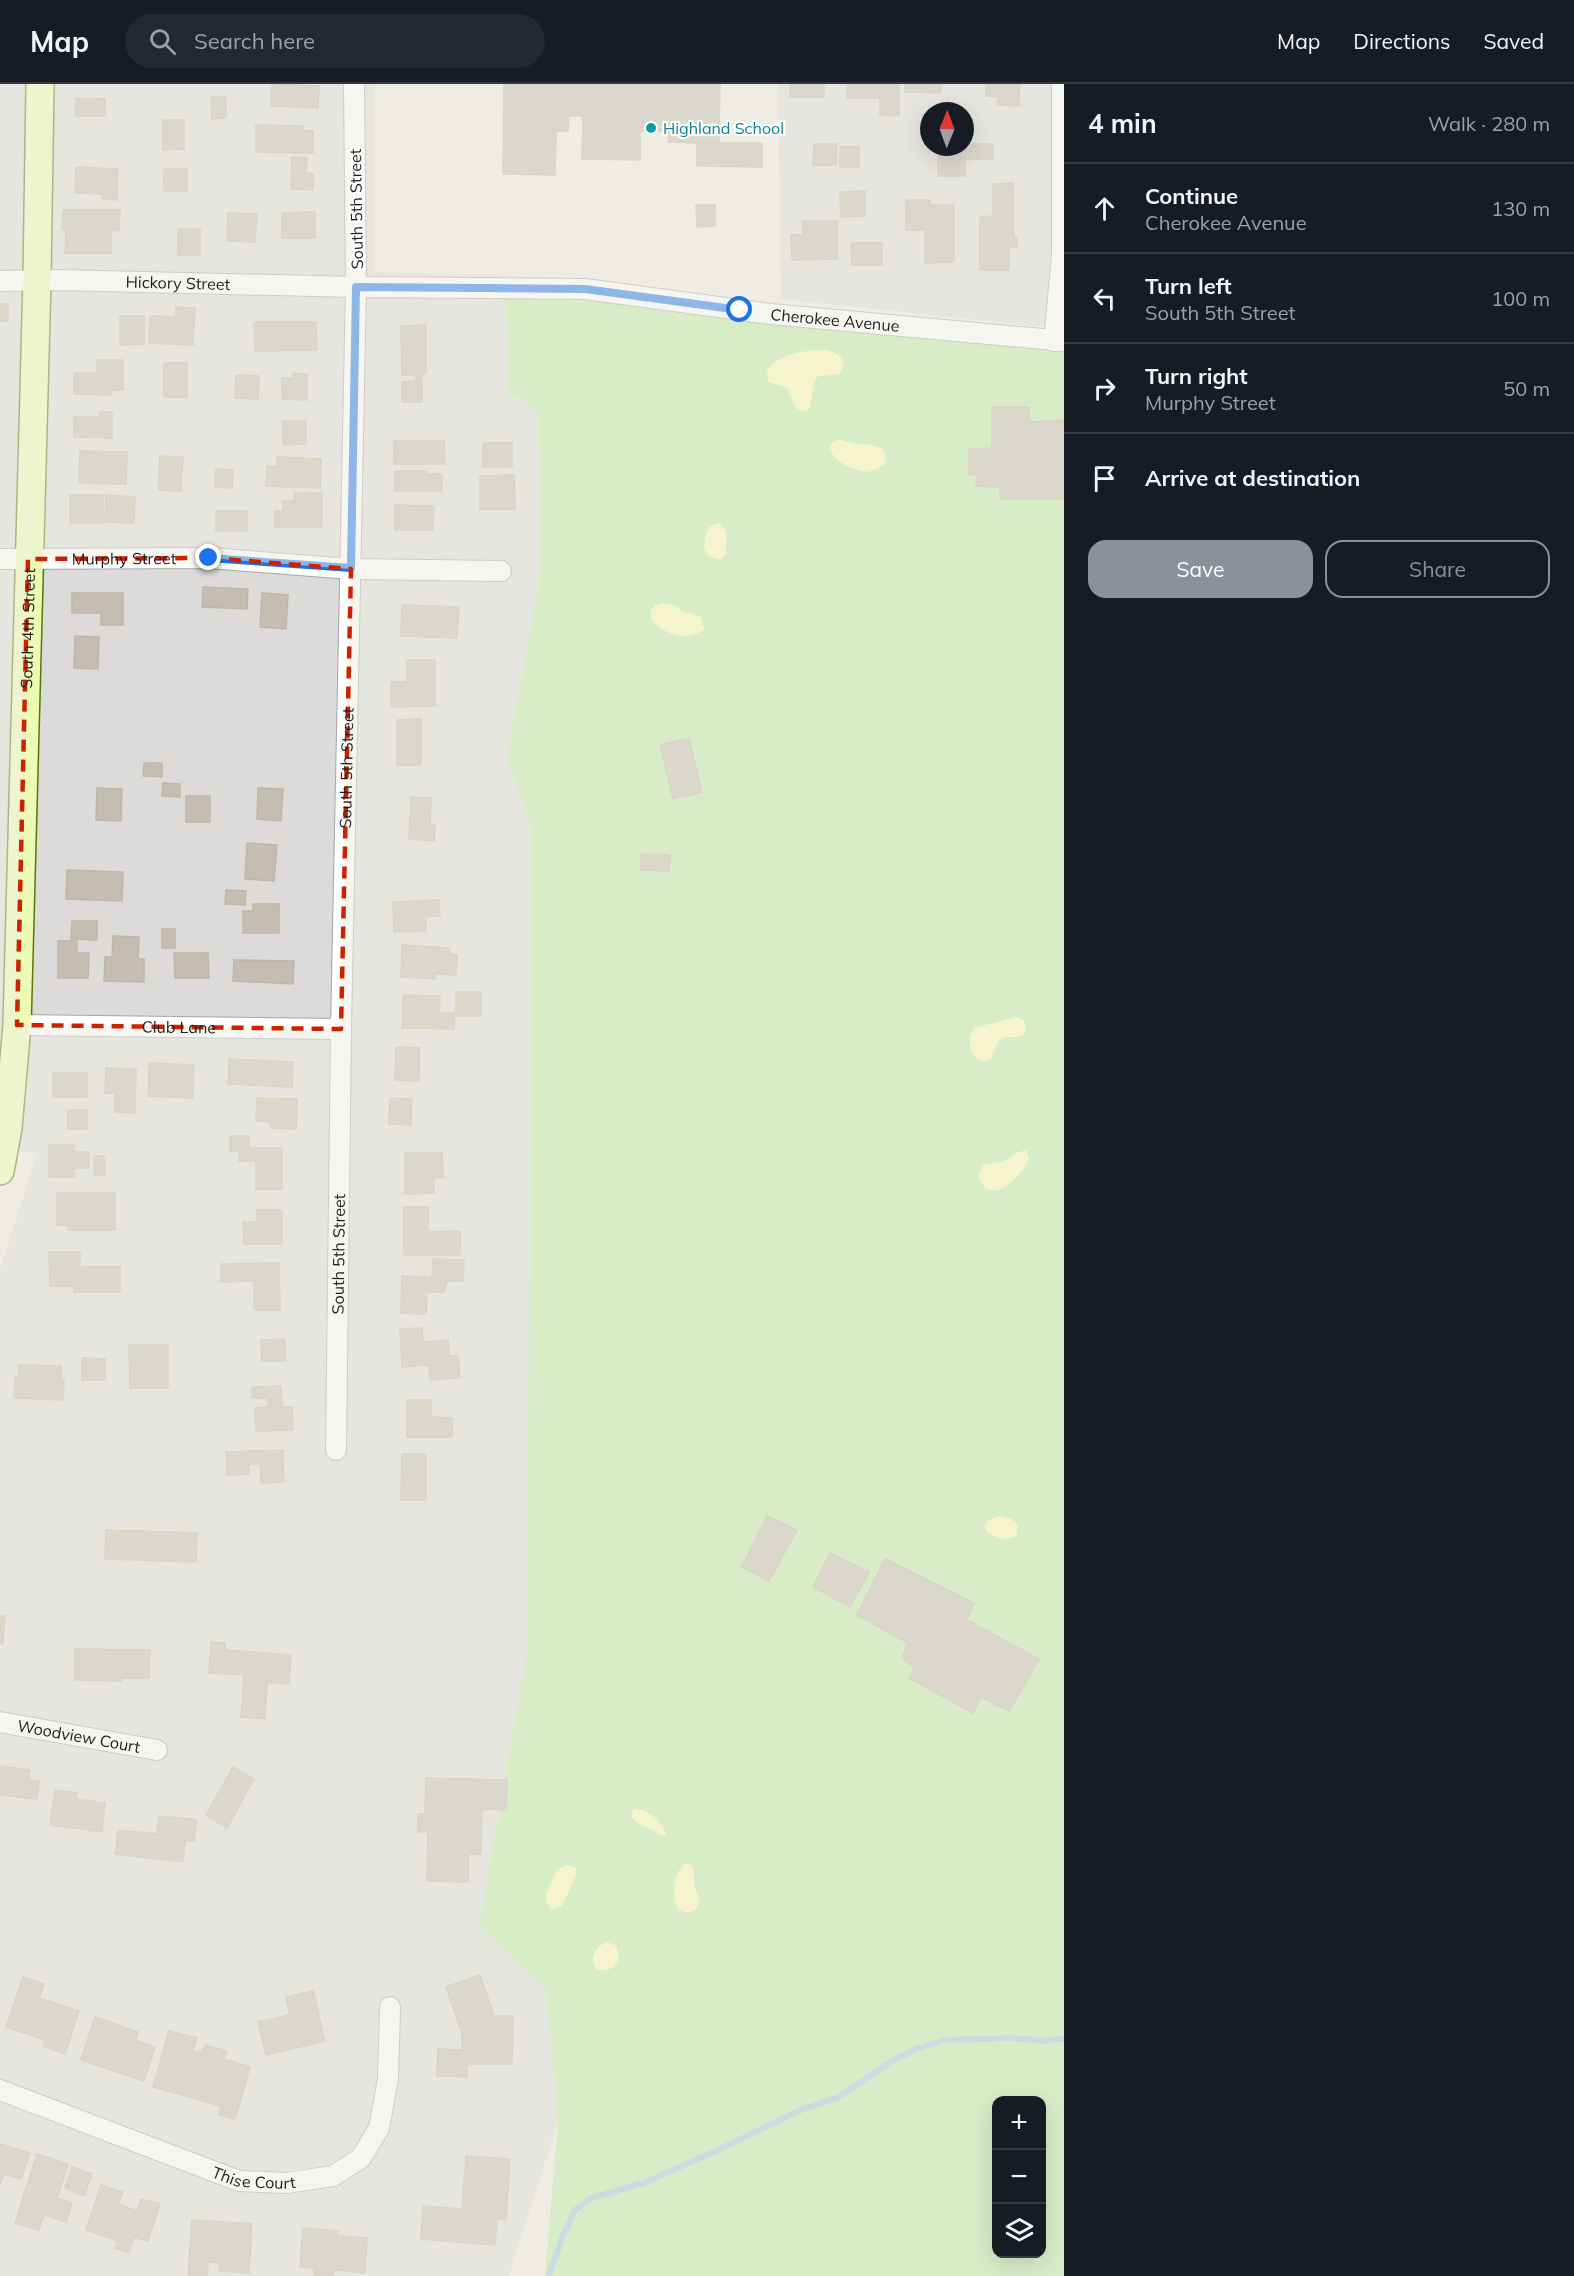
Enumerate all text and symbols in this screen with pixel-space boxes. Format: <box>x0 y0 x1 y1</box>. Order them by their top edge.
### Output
search box <box>125 14 545 68</box>
text: Map <box>30 24 89 59</box>
icon: search <box>146 25 179 58</box>
text: Search here <box>194 27 315 55</box>
text: Map <box>1277 28 1320 54</box>
text: Directions <box>1353 28 1450 54</box>
text: Saved <box>1483 28 1544 54</box>
north arrow <box>920 102 974 156</box>
text: 4 min <box>1088 107 1157 140</box>
text: Walk · 280 m <box>1428 111 1550 136</box>
place label: Highland School <box>663 118 784 138</box>
marker: Highland School <box>644 121 658 135</box>
street label: South 5th Street <box>345 148 367 269</box>
text: Continue <box>1145 182 1238 210</box>
icon: ahead <box>1088 192 1121 225</box>
text: 130 m <box>1491 196 1550 221</box>
text: Cherokee Avenue <box>1145 210 1307 235</box>
street label: Hickory Street <box>125 272 231 294</box>
text: Turn left <box>1145 272 1232 300</box>
icon: left <box>1088 282 1121 315</box>
text: 100 m <box>1491 286 1550 311</box>
route start <box>726 296 752 322</box>
text: South 5th Street <box>1145 300 1296 325</box>
street label: Cherokee Avenue <box>770 304 900 336</box>
text: Turn right <box>1145 362 1248 390</box>
icon: right <box>1088 372 1121 405</box>
text: 50 m <box>1503 376 1550 401</box>
text: Murphy Street <box>1145 390 1276 415</box>
icon: arrive <box>1088 462 1121 495</box>
text: Arrive at destination <box>1145 464 1360 492</box>
button: Save <box>1088 540 1313 598</box>
button: Share <box>1325 540 1550 598</box>
route end <box>195 544 221 570</box>
street label: Murphy Street <box>72 548 177 569</box>
street label: South 4th Street <box>16 567 39 689</box>
street label: South 5th Street <box>335 707 357 829</box>
street label: Club Lane <box>142 1017 216 1037</box>
street label: South 5th Street <box>328 1193 349 1314</box>
street label: Woodview Court <box>16 1715 142 1757</box>
map controls <box>992 2096 1046 2258</box>
button: + <box>992 2096 1046 2150</box>
button: − <box>992 2150 1046 2204</box>
street label: Thise Court <box>209 2162 297 2193</box>
button: layers <box>992 2204 1046 2258</box>

